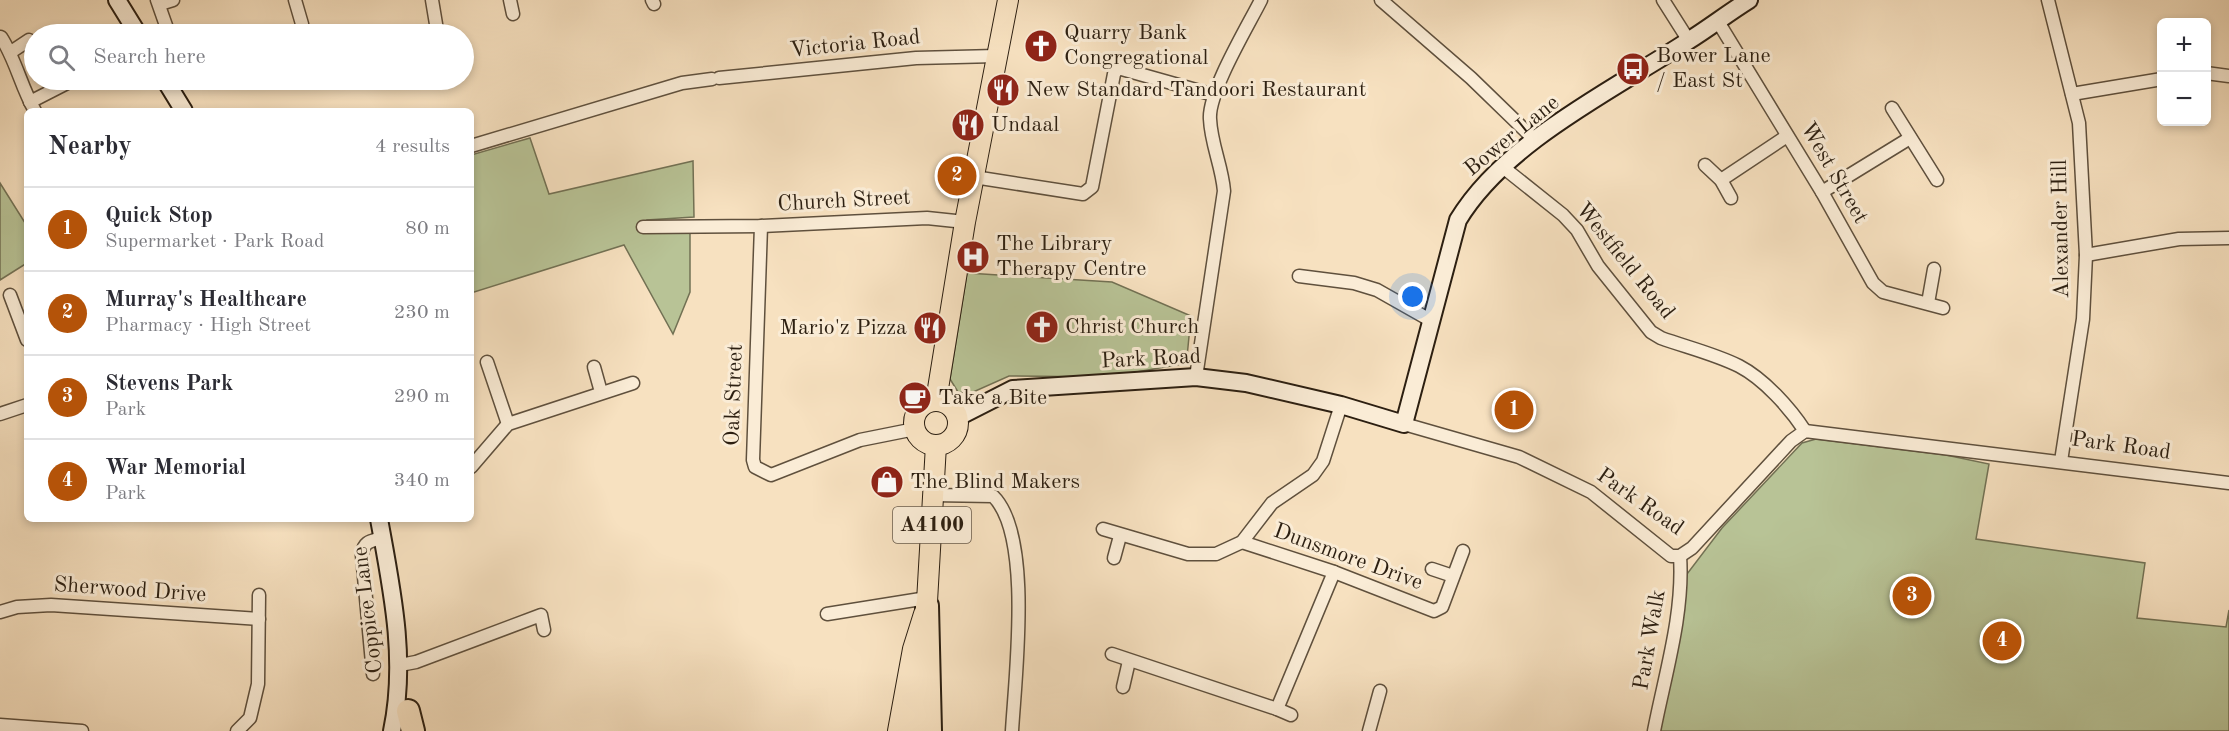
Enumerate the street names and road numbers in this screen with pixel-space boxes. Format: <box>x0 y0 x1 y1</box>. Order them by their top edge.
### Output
street label: Victoria Road <box>789 26 921 62</box>
street label: Bower Lane <box>1461 91 1563 181</box>
street label: West Street <box>1796 118 1872 228</box>
street label: Alexander Hill <box>2049 159 2073 299</box>
street label: Church Street <box>777 187 911 215</box>
street label: Westfield Road <box>1571 198 1679 324</box>
street label: Oak Street <box>721 344 747 446</box>
street label: Park Road <box>1100 345 1202 373</box>
street label: Park Road <box>2070 428 2172 464</box>
street label: Park Road <box>1593 464 1687 540</box>
road number: A4100 <box>893 507 971 543</box>
street label: Dunsmore Drive <box>1271 520 1425 594</box>
street label: Coppice Lane <box>349 545 387 675</box>
street label: Sherwood Drive <box>53 574 207 606</box>
street label: Park Walk <box>1630 588 1670 692</box>

